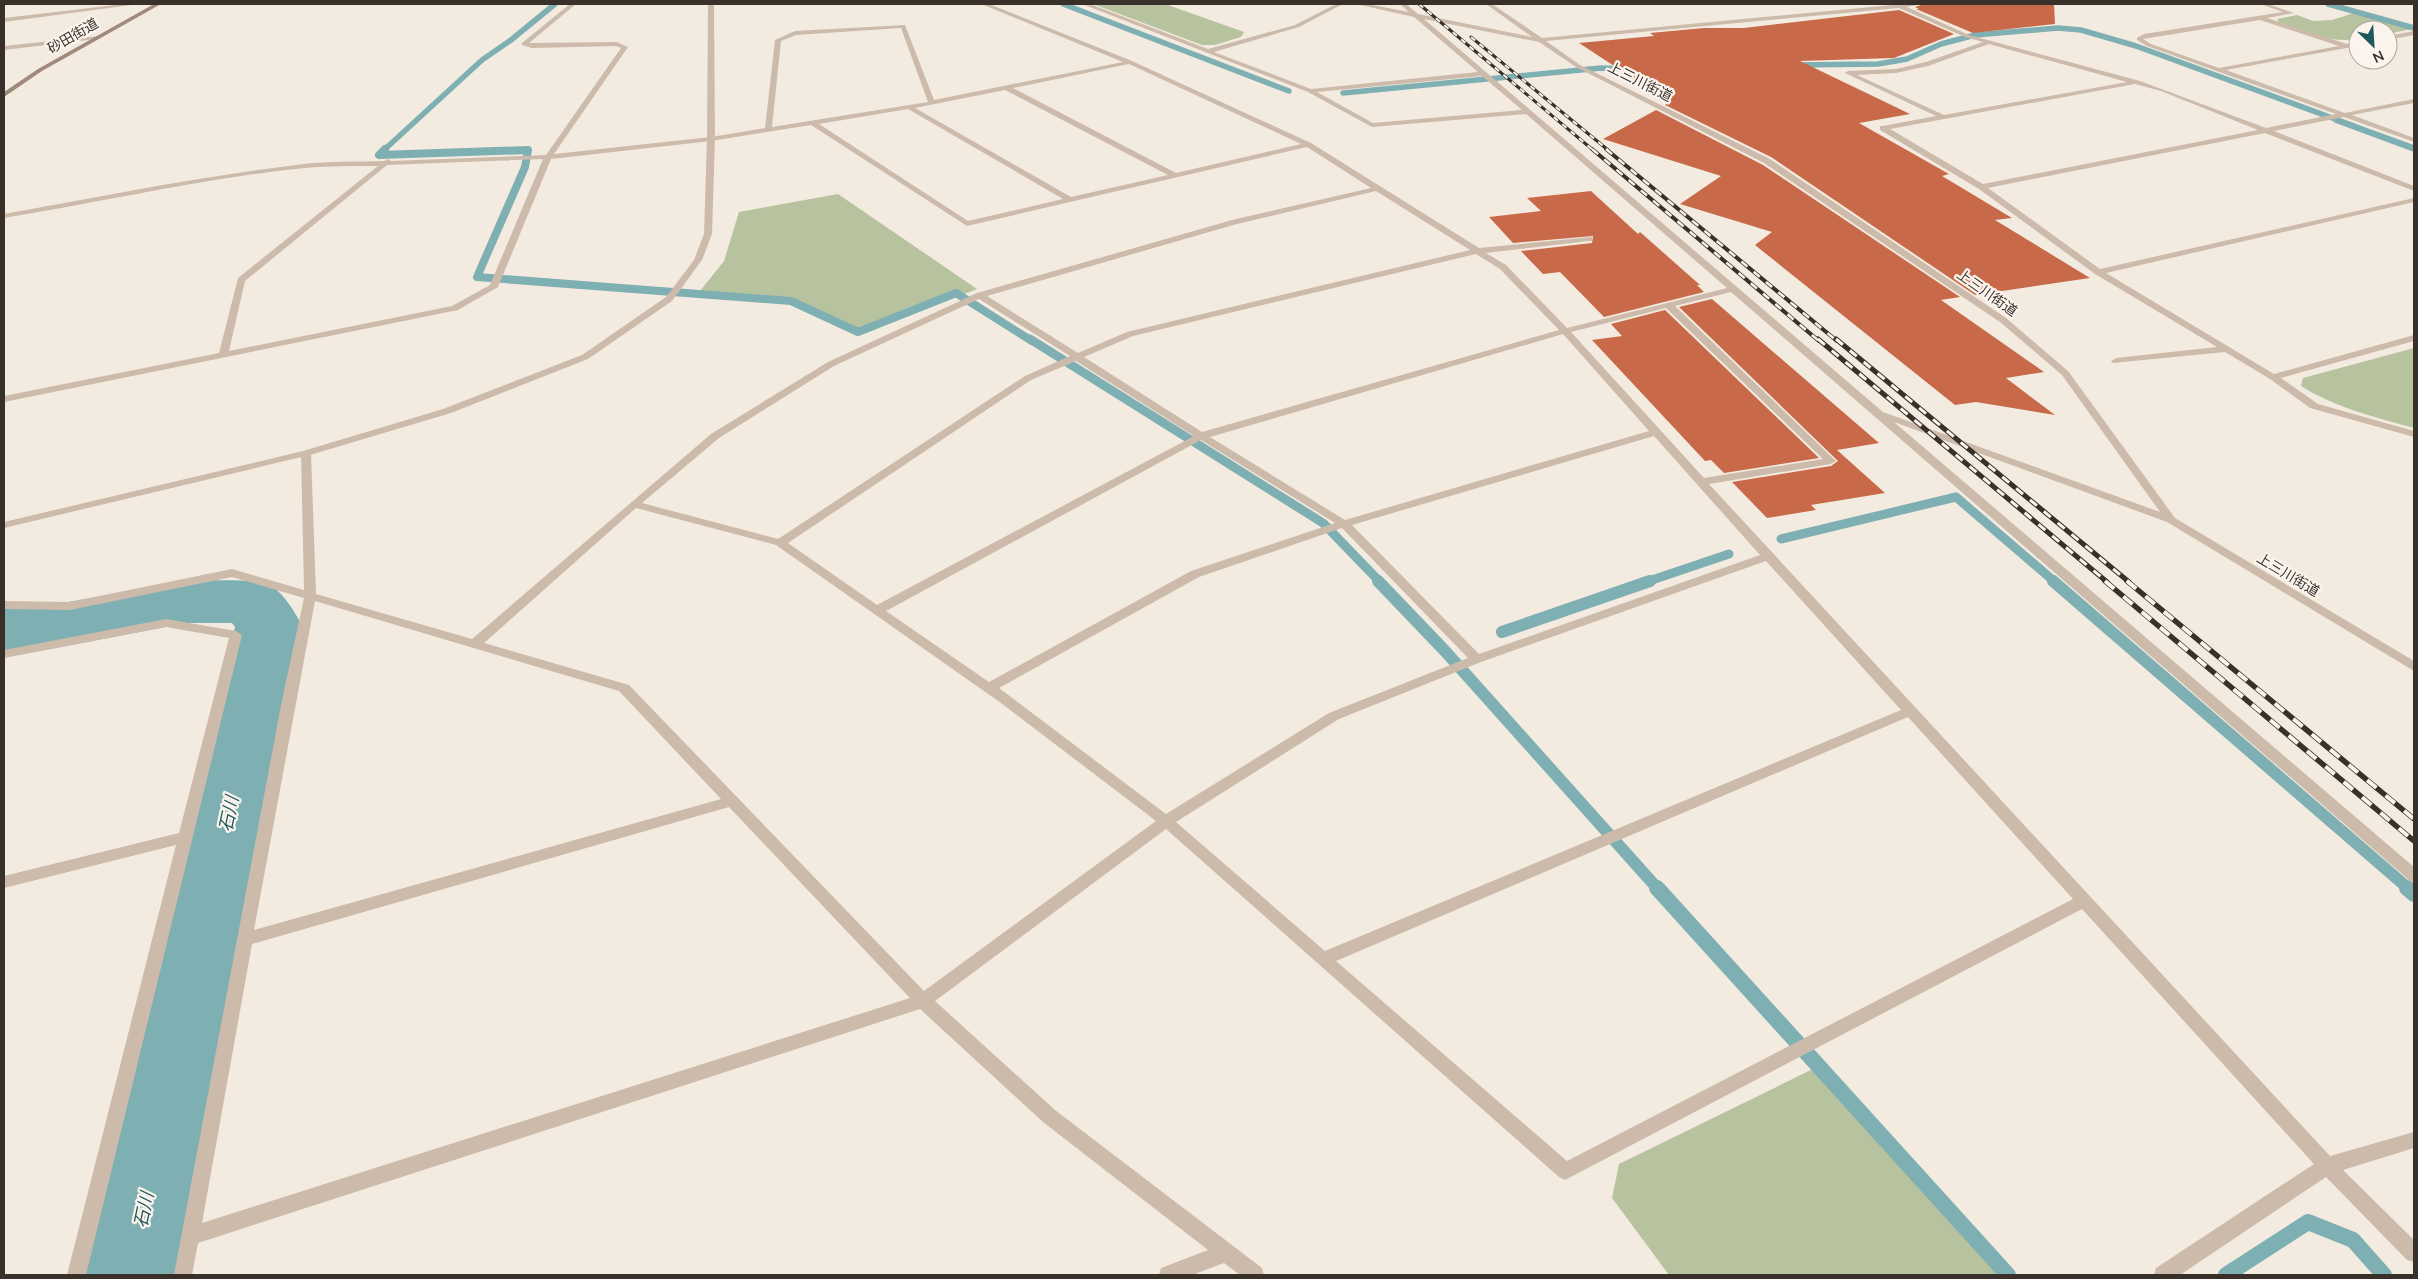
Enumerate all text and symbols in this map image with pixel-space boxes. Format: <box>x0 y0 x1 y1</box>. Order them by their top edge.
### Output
street label: 砂田街道 <box>44 14 102 58</box>
north arrow <box>2348 20 2398 70</box>
text: N <box>2370 46 2387 67</box>
street label: 上三川街道 <box>1605 58 1675 106</box>
street label: 上三川街道 <box>1953 265 2021 321</box>
street label: 上三川街道 <box>2253 549 2323 601</box>
water label: 石川 <box>214 792 245 834</box>
water label: 石川 <box>129 1188 160 1230</box>

